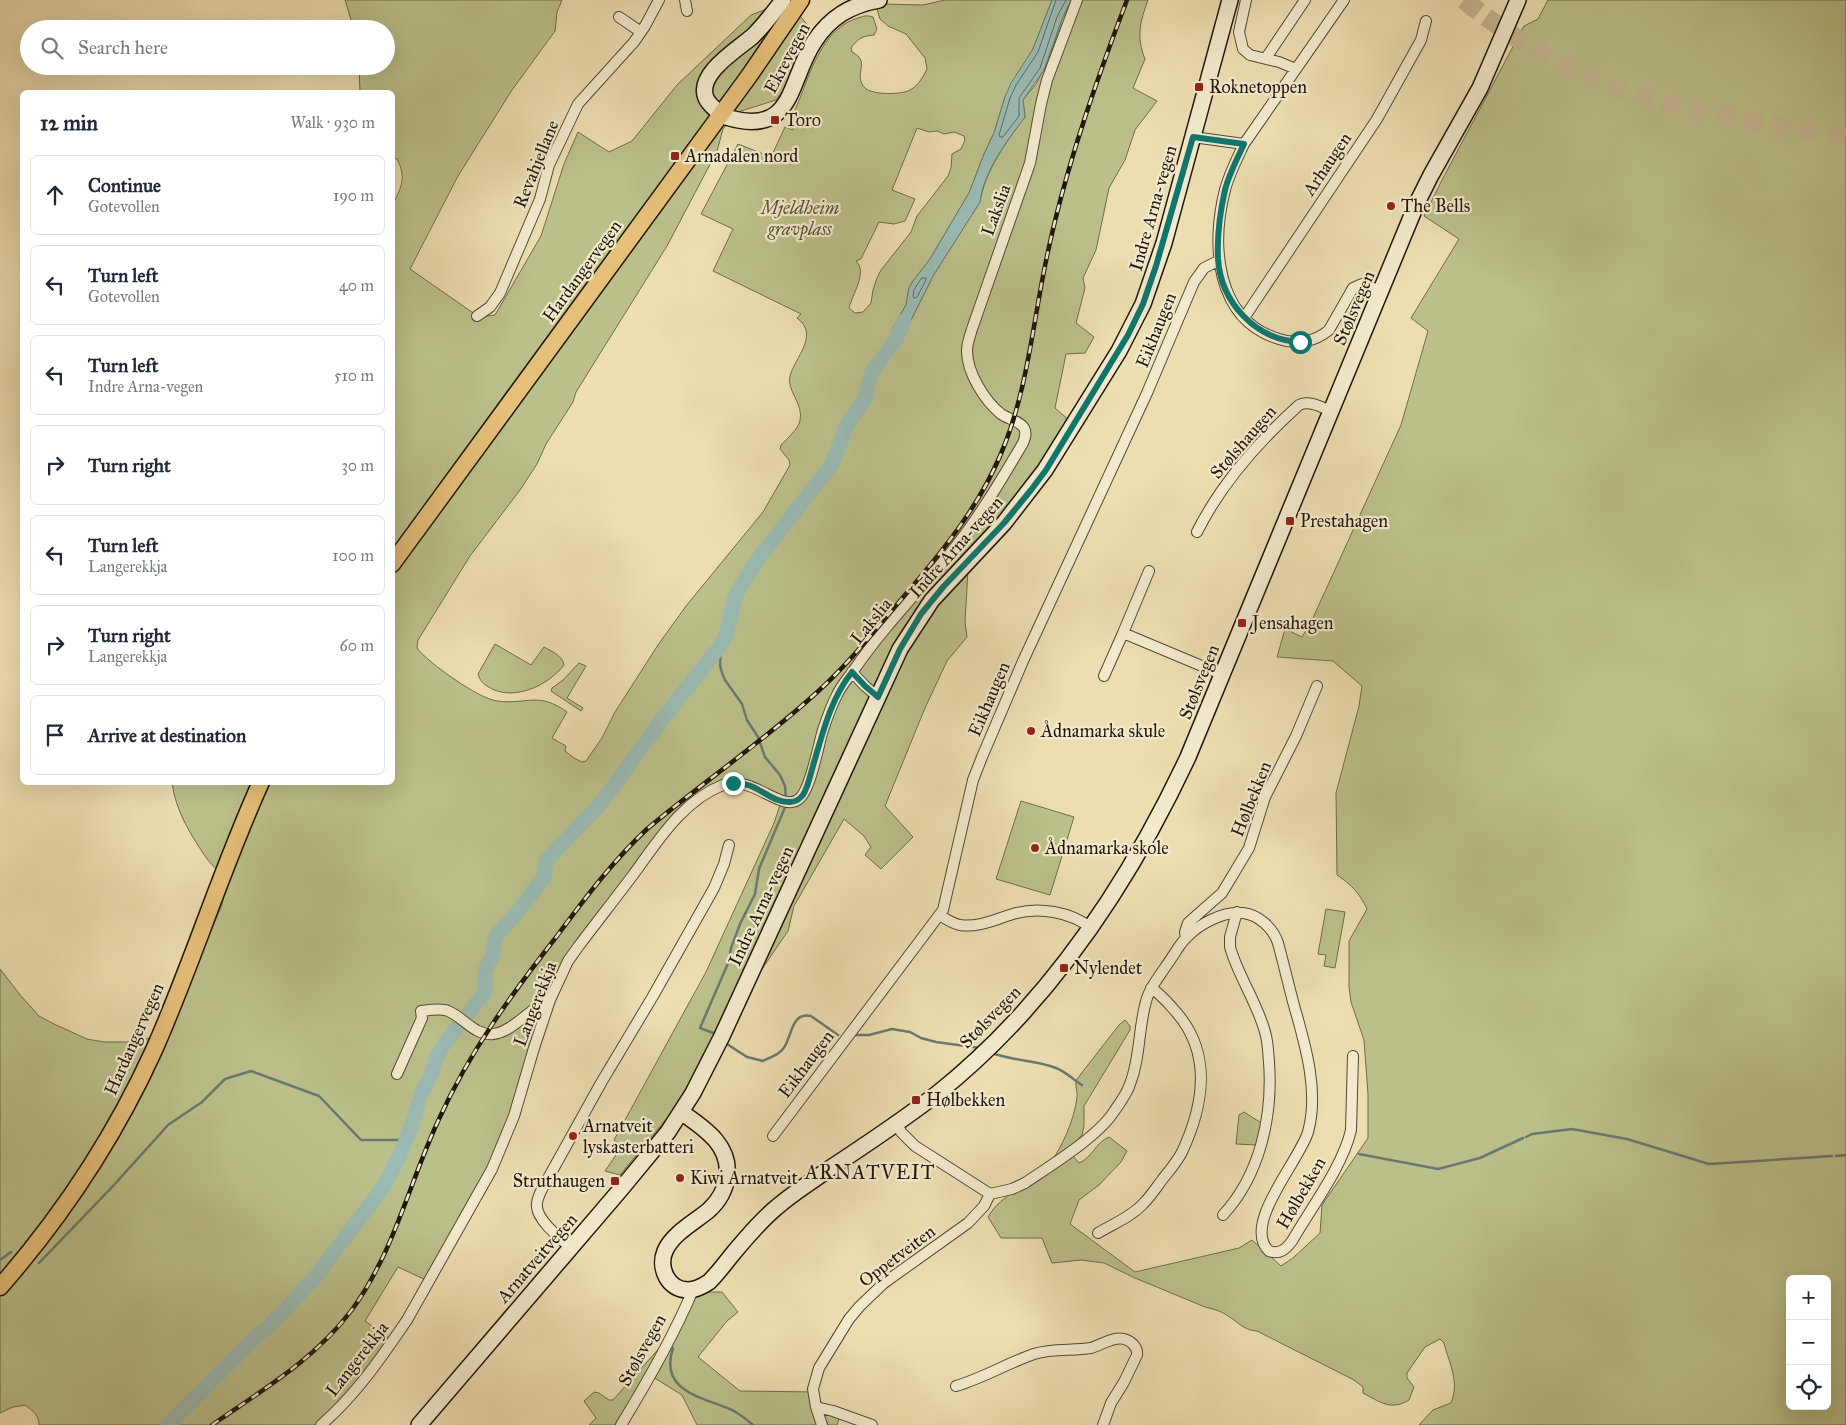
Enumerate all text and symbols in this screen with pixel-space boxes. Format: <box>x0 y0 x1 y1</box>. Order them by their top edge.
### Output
street label: Ekrevegen <box>759 19 816 98</box>
search box <box>20 20 395 75</box>
icon: search <box>38 34 66 62</box>
text: Search here <box>78 36 168 59</box>
place label: Roknetoppen <box>1209 76 1307 98</box>
marker: Roknetoppen <box>1193 81 1205 93</box>
place label: Toro <box>785 109 821 131</box>
text: 12 min <box>40 110 98 136</box>
text: Walk · 930 m <box>290 113 375 132</box>
marker: Toro <box>769 114 781 126</box>
street label: Revahjellane <box>508 117 564 211</box>
street label: Arhaugen <box>1297 128 1357 201</box>
street label: Indre Arna-vegen <box>1125 142 1182 274</box>
place label: Arnadalen nord <box>684 145 798 167</box>
marker: Arnadalen nord <box>669 150 681 162</box>
text: Continue <box>88 174 161 197</box>
icon: ahead <box>41 181 69 209</box>
street label: Lakslia <box>977 181 1016 239</box>
text: 190 m <box>333 186 374 205</box>
place label: The Bells <box>1401 195 1470 217</box>
text: Gotevollen <box>88 197 160 216</box>
park label: Mjeldheim gravplass <box>759 197 840 241</box>
marker: The Bells <box>1385 200 1397 212</box>
street label: Hardangervegen <box>538 216 627 327</box>
text: Turn left <box>88 264 158 287</box>
street label: Stølsvegen <box>1328 267 1381 349</box>
icon: left <box>41 271 69 299</box>
text: 40 m <box>339 276 374 295</box>
text: Gotevollen <box>88 287 160 306</box>
street label: Eikhaugen <box>1131 289 1182 371</box>
route start <box>1289 331 1312 354</box>
text: Turn left <box>88 354 158 377</box>
icon: left <box>41 361 69 389</box>
text: 510 m <box>334 366 374 385</box>
text: Indre Arna-vegen <box>88 377 203 396</box>
street label: Stølshaugen <box>1205 401 1282 484</box>
icon: right <box>41 451 69 479</box>
text: Turn right <box>88 454 171 477</box>
text: 30 m <box>341 456 374 475</box>
street label: Indre Arna-vegen <box>904 491 1008 603</box>
place label: Prestahagen <box>1300 510 1388 533</box>
marker: Prestahagen <box>1284 515 1296 527</box>
text: Turn left <box>88 534 158 557</box>
icon: left <box>41 541 69 569</box>
text: 100 m <box>332 546 374 565</box>
text: Langerekkja <box>88 557 167 576</box>
street label: Lakslia <box>846 593 897 649</box>
place label: Jensahagen <box>1250 612 1334 635</box>
marker: Jensahagen <box>1236 617 1248 629</box>
text: Turn right <box>88 624 171 647</box>
icon: right <box>41 631 69 659</box>
text: 60 m <box>340 636 374 655</box>
street label: Stølsvegen <box>1174 641 1225 723</box>
text: Langerekkja <box>88 647 167 666</box>
street label: Eikhaugen <box>963 658 1016 740</box>
place label: Ådnamarka skule <box>1040 720 1165 742</box>
icon: arrive <box>41 721 69 749</box>
text: Arrive at destination <box>88 724 246 747</box>
marker: Ådnamarka skule <box>1025 725 1037 737</box>
street label: Hølbekken <box>1226 758 1276 840</box>
route end <box>722 772 745 795</box>
place label: Ådnamarka skole <box>1044 837 1169 859</box>
street label: Indre Arna-vegen <box>724 842 799 970</box>
marker: Ådnamarka skole <box>1029 842 1041 854</box>
place label: Nylendet <box>1074 957 1143 979</box>
street label: Langerekkja <box>509 958 562 1050</box>
marker: Nylendet <box>1058 962 1070 974</box>
street label: Hardangervegen <box>99 979 170 1099</box>
street label: Stølsvegen <box>955 981 1026 1054</box>
street label: Eikhaugen <box>773 1026 840 1103</box>
place label: Hølbekken <box>926 1089 1006 1111</box>
marker: Hølbekken <box>910 1094 922 1106</box>
place label: Arnatveit lyskasterbatteri <box>582 1115 694 1158</box>
marker: Arnatveit lyskasterbatteri <box>567 1130 579 1142</box>
street label: Hølbekken <box>1272 1153 1330 1233</box>
district label: ARNATVEIT <box>804 1160 935 1184</box>
place label: Kiwi Arnatveit <box>690 1167 799 1189</box>
place label: Struthaugen <box>513 1170 605 1193</box>
marker: Kiwi Arnatveit <box>674 1172 686 1184</box>
marker: Struthaugen <box>609 1175 621 1187</box>
street label: Arnatveitvegen <box>492 1209 583 1309</box>
street label: Oppetveiten <box>854 1220 940 1292</box>
map controls <box>1786 1275 1831 1410</box>
button: + <box>1786 1275 1831 1320</box>
street label: Stølsvegen <box>613 1310 672 1390</box>
street label: Langerekkja <box>321 1317 394 1402</box>
button: − <box>1786 1320 1831 1365</box>
button: locate <box>1786 1365 1831 1410</box>

